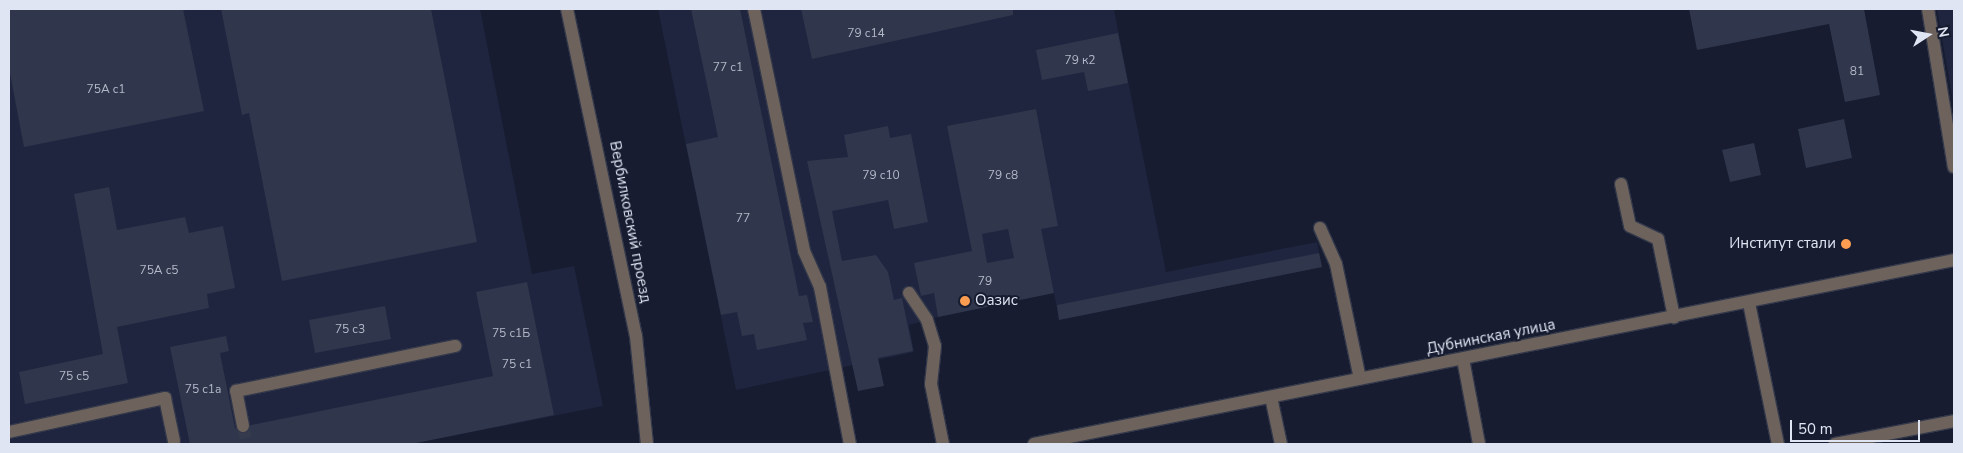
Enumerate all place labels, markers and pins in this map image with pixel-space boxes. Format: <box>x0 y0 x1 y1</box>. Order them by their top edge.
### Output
place label: Институт стали <box>1729 235 1836 253</box>
marker: Институт стали <box>1840 238 1852 250</box>
place label: Оазис <box>975 292 1018 310</box>
marker: Оазис <box>959 295 971 307</box>

